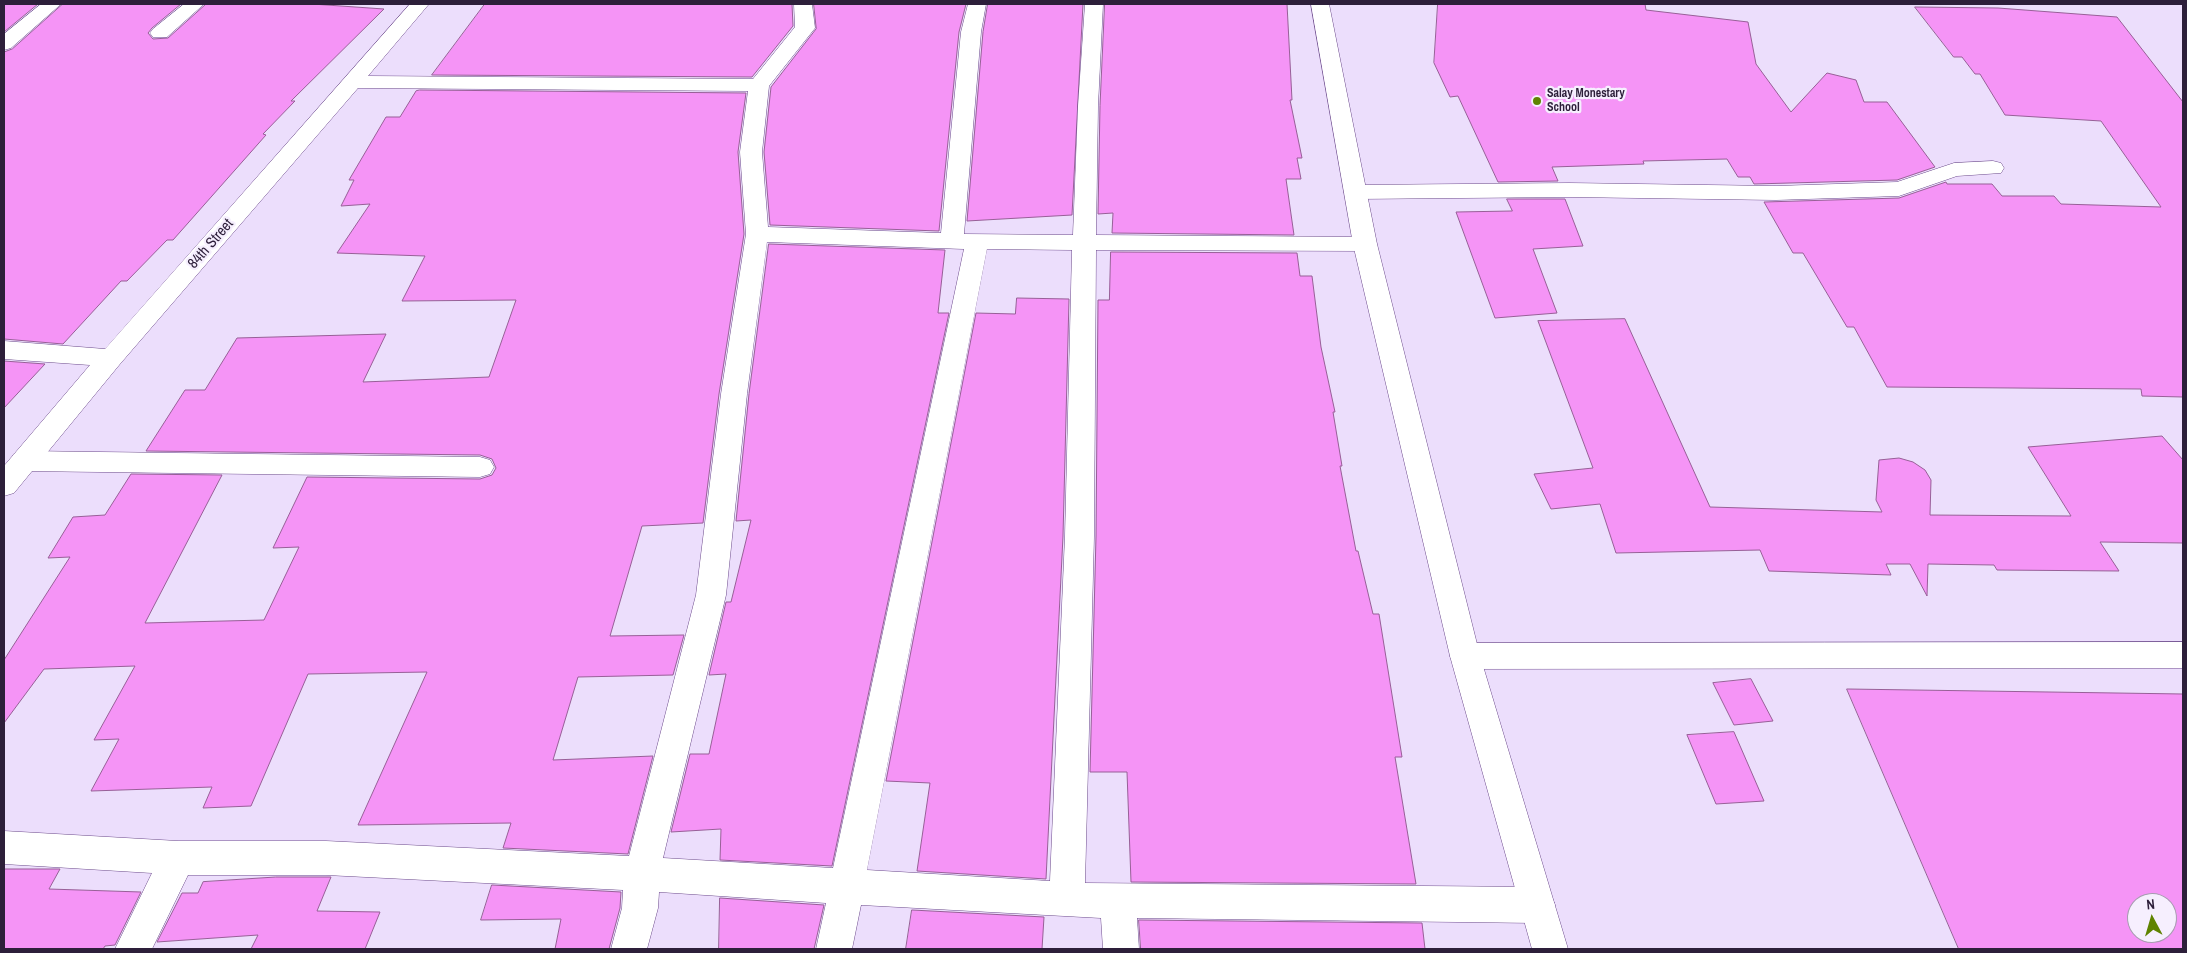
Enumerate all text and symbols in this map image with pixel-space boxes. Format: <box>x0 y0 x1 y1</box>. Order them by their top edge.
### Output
place label: Salay Monestary School <box>1547 87 1625 115</box>
marker: Salay Monestary School <box>1531 95 1543 107</box>
street label: 84th Street <box>184 215 238 273</box>
north arrow <box>2127 893 2177 943</box>
text: N <box>2145 895 2156 913</box>

